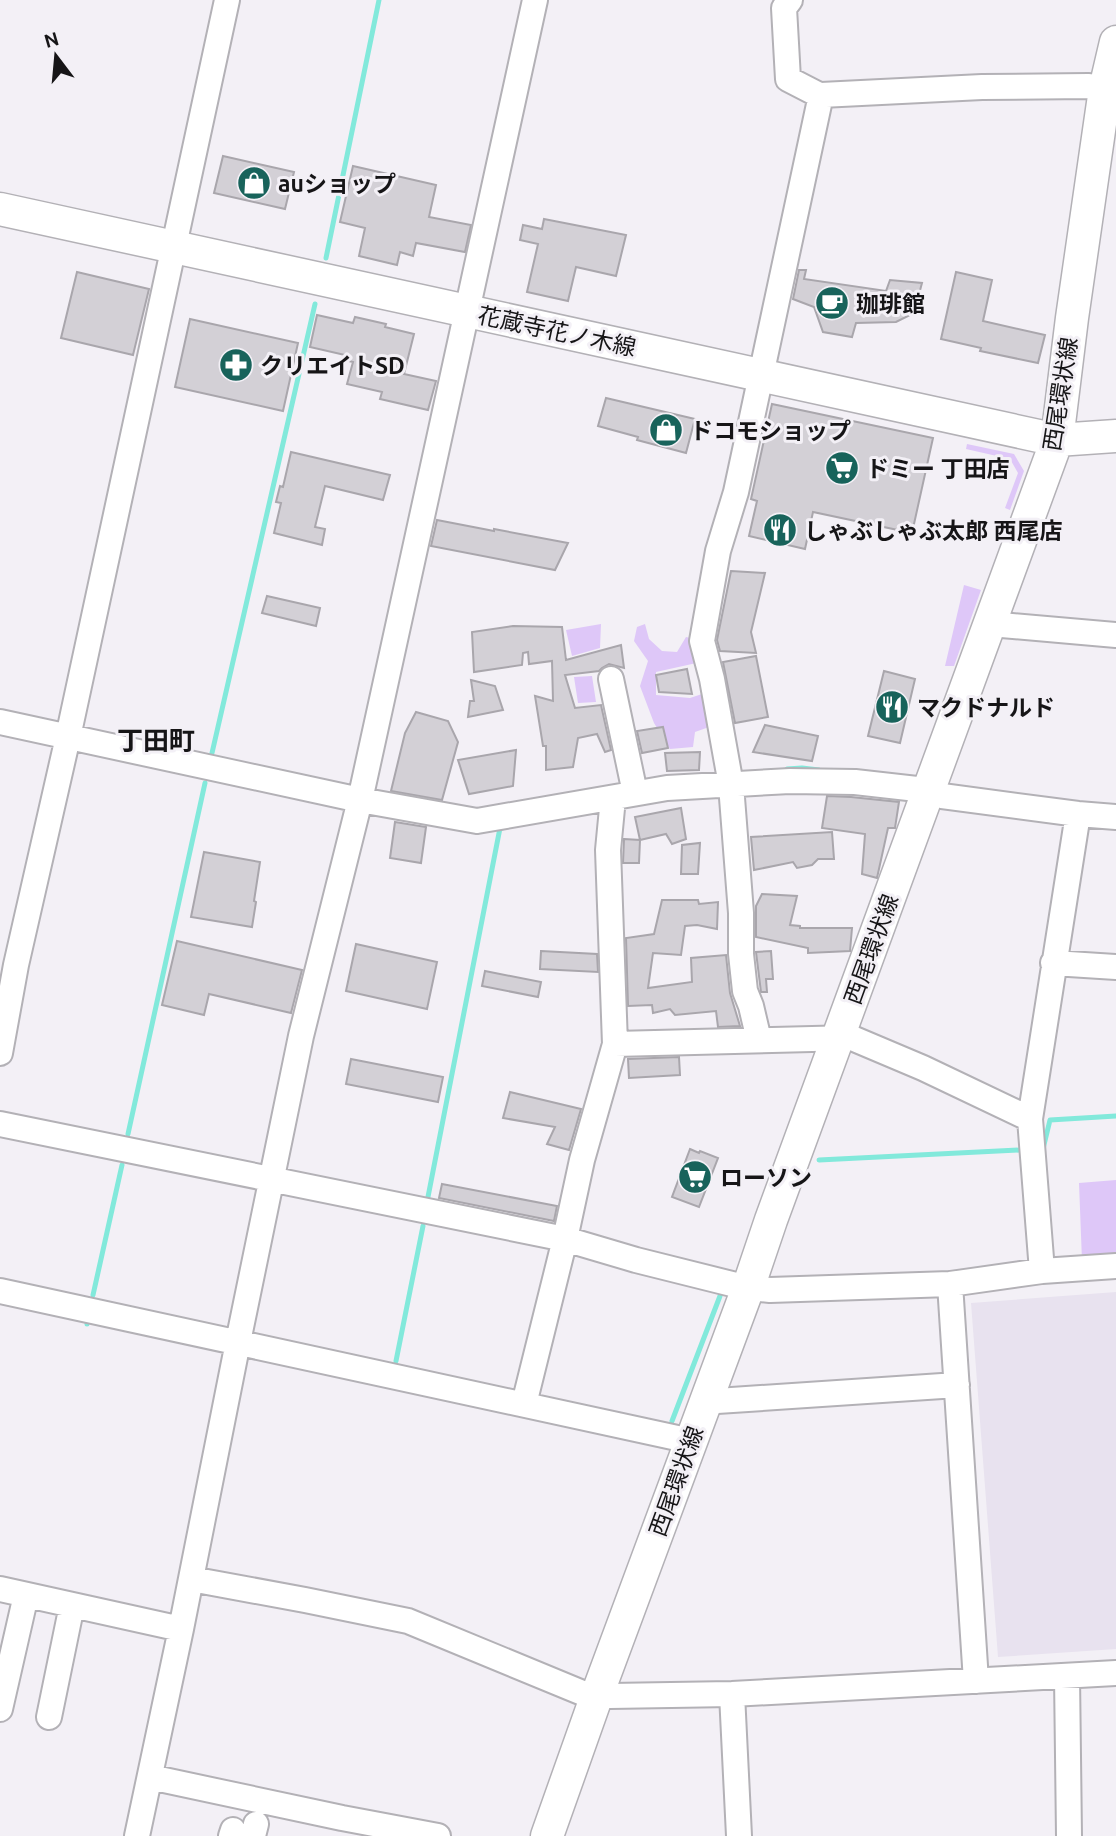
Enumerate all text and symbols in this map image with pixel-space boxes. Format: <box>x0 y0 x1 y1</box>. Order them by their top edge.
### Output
north arrow <box>21 21 91 91</box>
text: N <box>41 27 61 52</box>
shop icon: auショップ <box>235 164 273 202</box>
place label: auショップ <box>278 171 396 196</box>
cafe icon: 珈琲館 <box>813 284 851 322</box>
place label: 珈琲館 <box>856 291 925 316</box>
street label: 花蔵寺花ノ木線 <box>476 302 638 360</box>
street label: 西尾環状線 <box>1039 335 1081 453</box>
pharmacy icon: クリエイトSD <box>217 346 255 384</box>
place label: クリエイトSD <box>260 353 405 378</box>
shop icon: ドコモショップ <box>647 411 685 449</box>
place label: ドコモショップ <box>690 418 851 443</box>
supermarket icon: ドミー 丁田店 <box>823 449 861 487</box>
place label: ドミー 丁田店 <box>866 456 1009 481</box>
restaurant icon: しゃぶしゃぶ太郎 西尾店 <box>761 511 799 549</box>
place label: しゃぶしゃぶ太郎 西尾店 <box>804 518 1062 543</box>
restaurant icon: マクドナルド <box>873 688 911 726</box>
place label: マクドナルド <box>917 695 1055 720</box>
district label: 丁田町 <box>117 726 195 755</box>
street label: 西尾環状線 <box>840 891 902 1007</box>
supermarket icon: ローソン <box>676 1158 714 1196</box>
place label: ローソン <box>720 1165 812 1190</box>
street label: 西尾環状線 <box>645 1423 707 1539</box>

